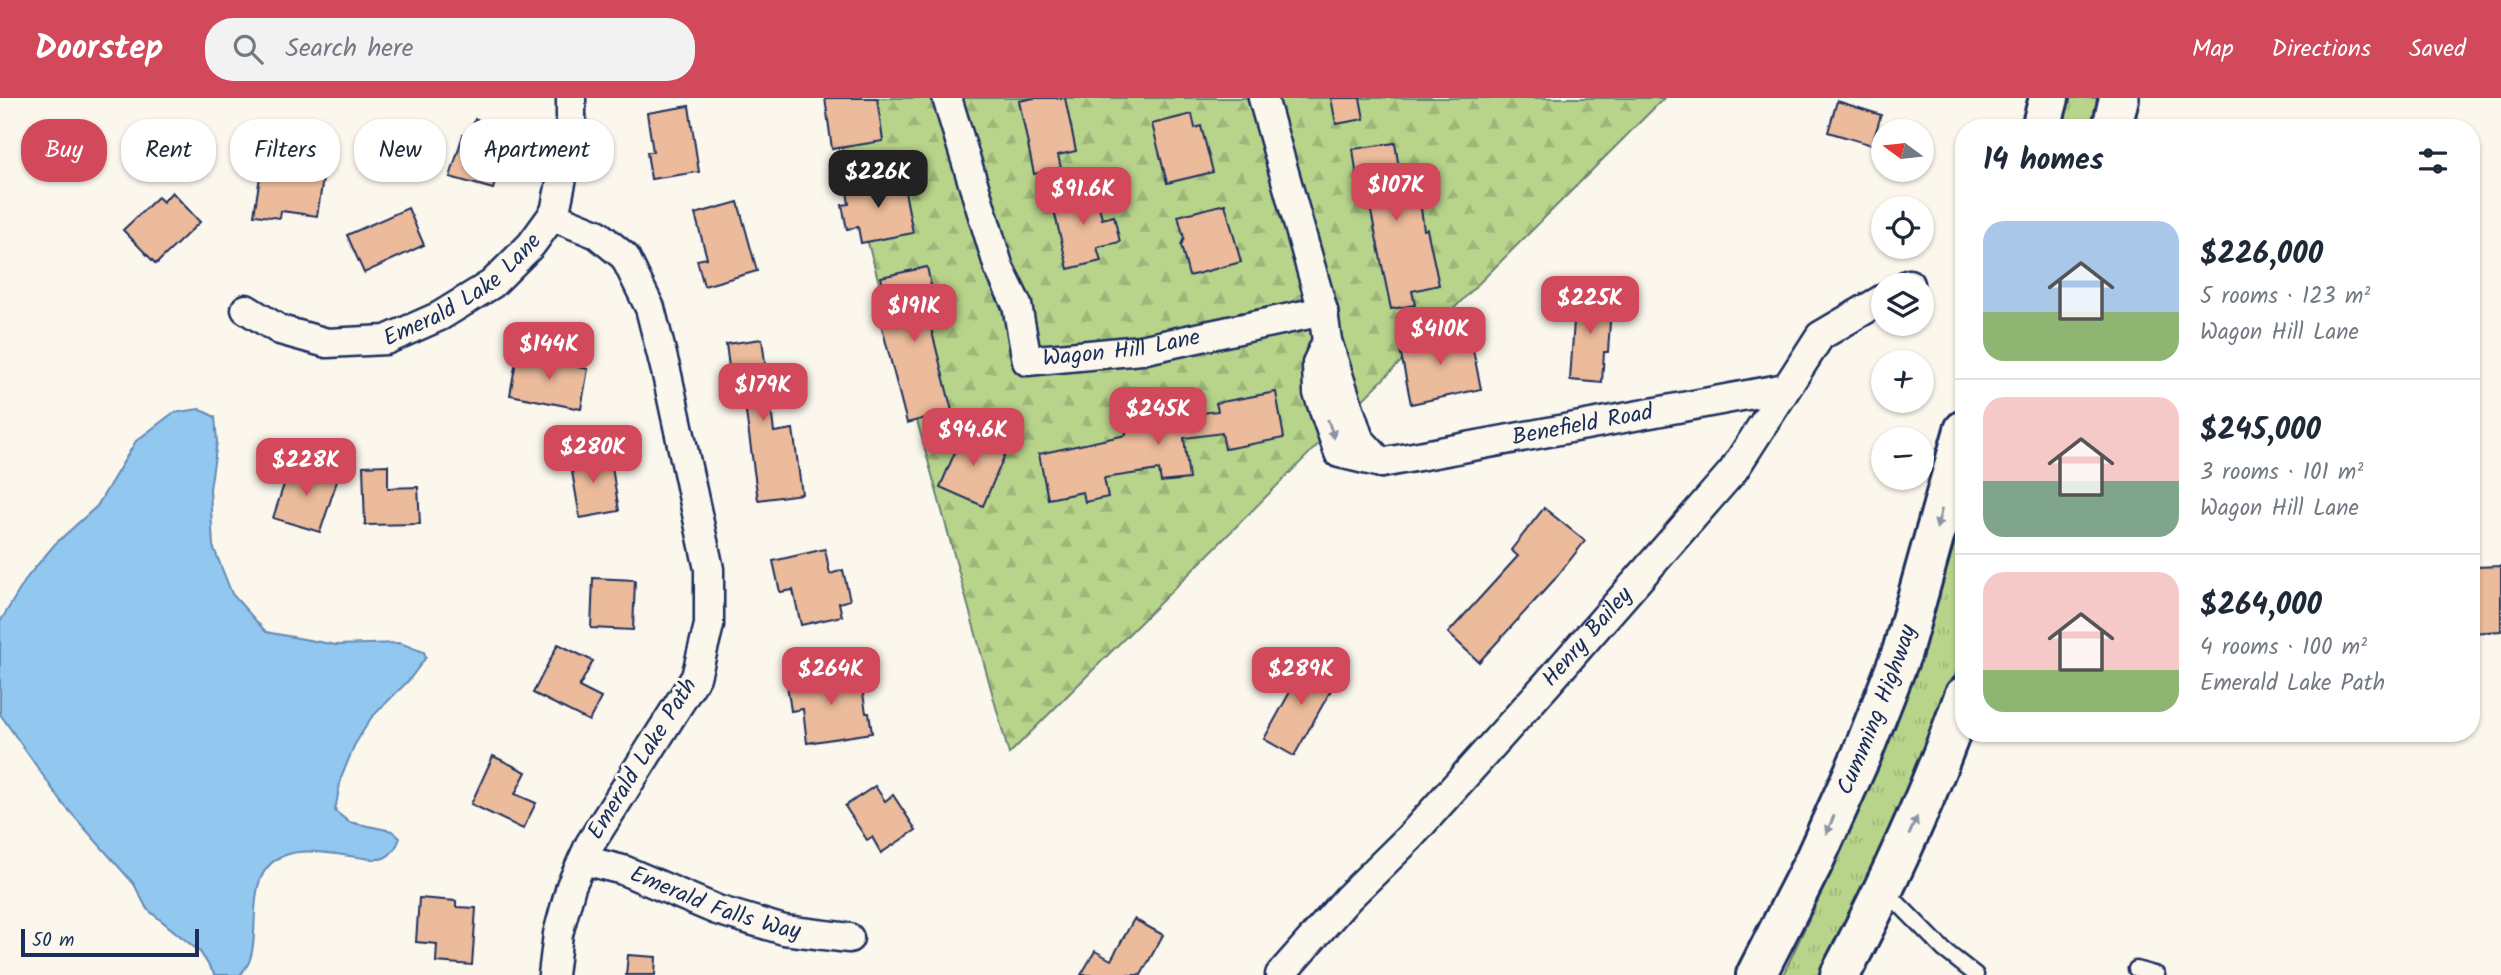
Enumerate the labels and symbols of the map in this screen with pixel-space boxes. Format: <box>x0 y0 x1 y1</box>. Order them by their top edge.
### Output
north arrow <box>1871 119 1934 182</box>
pin: $226K <box>829 150 927 210</box>
pin: $107K <box>1347 164 1445 223</box>
pin: $91.6K <box>1026 167 1140 227</box>
street label: Emerald Lake Lane <box>378 226 552 357</box>
pin: $225K <box>1541 276 1639 336</box>
pin: $191K <box>865 285 963 344</box>
pin: $410K <box>1391 308 1489 367</box>
street label: Wagon Hill Lane <box>1041 320 1204 377</box>
pin: $144K <box>500 322 598 382</box>
pin: $179K <box>714 364 812 423</box>
pin: $245K <box>1109 388 1207 447</box>
street label: Benefield Road <box>1509 395 1657 456</box>
pin: $94.6K <box>916 408 1030 468</box>
one-way arrow <box>1326 419 1337 440</box>
pin: $280K <box>544 426 642 485</box>
pin: $228K <box>257 438 355 498</box>
one-way arrow <box>1933 509 1943 530</box>
street label: Henry Bailey <box>1534 579 1642 696</box>
street label: Cumming Highway <box>1828 620 1927 801</box>
pin: $264K <box>782 648 880 707</box>
pin: $289K <box>1252 648 1350 707</box>
street label: Emerald Lake Path <box>579 671 707 847</box>
one-way arrow <box>1824 815 1836 835</box>
one-way arrow <box>1907 816 1919 836</box>
street label: Emerald Falls Way <box>624 857 803 950</box>
scale bar <box>21 926 200 958</box>

